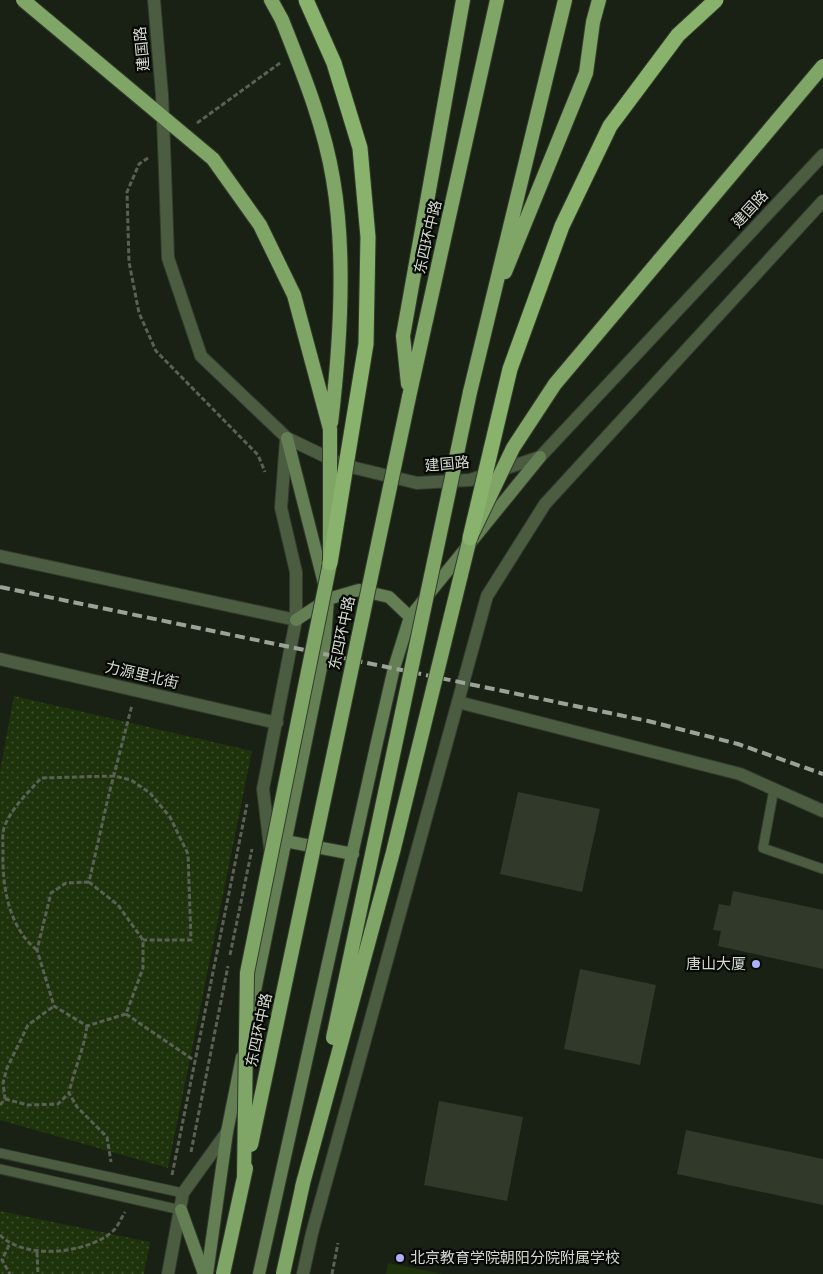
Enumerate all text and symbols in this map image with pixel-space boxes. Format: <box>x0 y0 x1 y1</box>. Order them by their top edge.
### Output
street label: 建国路 <box>131 26 153 72</box>
street label: 建国路 <box>728 186 772 232</box>
street label: 东四环中路 <box>411 198 445 276</box>
street label: 建国路 <box>424 453 470 475</box>
street label: 东四环中路 <box>325 594 359 672</box>
street label: 力源里北街 <box>103 658 181 692</box>
place label: 唐山大厦 <box>686 955 746 973</box>
marker: 唐山大厦 <box>750 958 762 970</box>
street label: 东四环中路 <box>242 991 276 1069</box>
place label: 北京教育学院朝阳分院附属学校 <box>410 1249 620 1267</box>
marker: 北京教育学院朝阳分院附属学校 <box>394 1252 406 1264</box>

